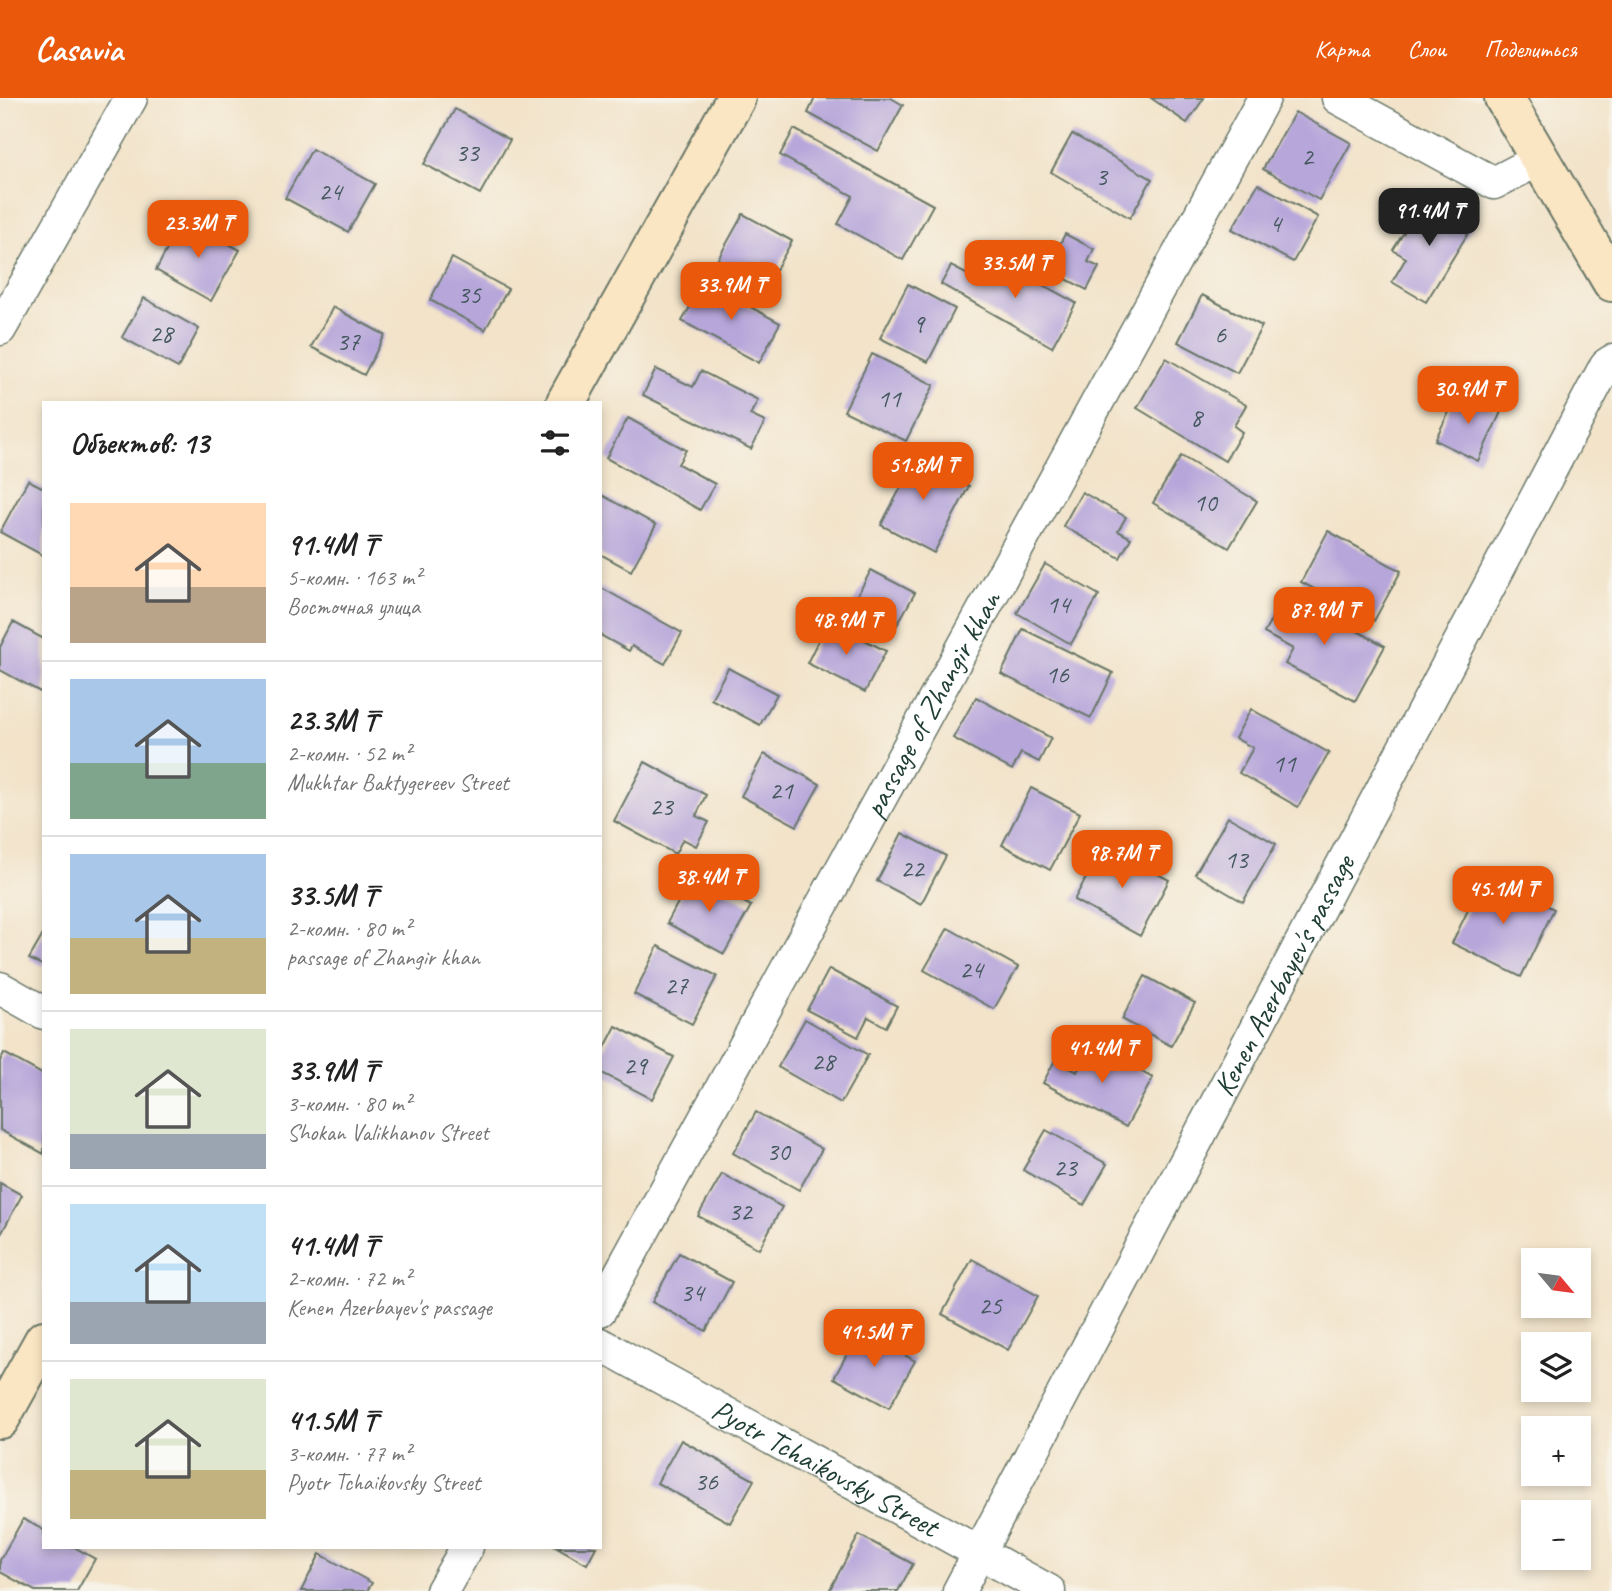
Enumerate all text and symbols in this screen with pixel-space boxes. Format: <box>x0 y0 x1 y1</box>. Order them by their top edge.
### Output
text: Casavia <box>35 28 123 70</box>
text: Карта <box>1315 34 1369 64</box>
text: Слои <box>1407 34 1446 64</box>
text: Поделиться <box>1484 34 1577 64</box>
house number: 33 <box>455 136 481 169</box>
house number: 2 <box>1301 140 1315 173</box>
house number: 3 <box>1095 160 1109 193</box>
house number: 24 <box>318 175 344 208</box>
pin: 91.4M ₸ <box>1364 188 1494 248</box>
text: 91.4M ₸ <box>1395 196 1463 225</box>
pin: 23.3M ₸ <box>133 200 263 260</box>
house number: 4 <box>1269 207 1283 240</box>
text: 23.3M ₸ <box>163 208 233 237</box>
pin: 33.5M ₸ <box>950 240 1080 300</box>
text: 33.5M ₸ <box>981 248 1049 277</box>
pin: 33.9M ₸ <box>666 262 796 322</box>
text: 33.9M ₸ <box>697 270 765 299</box>
house number: 35 <box>457 278 482 311</box>
house number: 9 <box>912 307 926 340</box>
house number: 28 <box>149 317 175 350</box>
house number: 6 <box>1214 318 1227 351</box>
house number: 37 <box>336 325 361 358</box>
pin: 30.9M ₸ <box>1403 366 1533 426</box>
text: 30.9M ₸ <box>1434 374 1502 403</box>
house number: 11 <box>877 382 902 415</box>
house number: 8 <box>1190 401 1204 434</box>
text: Объектов: 13 <box>70 424 209 462</box>
icon: filters <box>536 424 574 462</box>
pin: 51.8M ₸ <box>858 442 988 502</box>
text: 51.8M ₸ <box>889 450 957 479</box>
house number: 10 <box>1193 486 1219 519</box>
text: 91.4M ₸ <box>287 525 377 563</box>
icon: home <box>126 531 210 615</box>
text: 5-комн. · 163 m² <box>287 563 421 592</box>
street label: passage of Zhangir khan <box>855 583 1010 823</box>
house number: 14 <box>1046 588 1072 621</box>
pin: 87.9M ₸ <box>1259 588 1389 647</box>
text: Восточная улица <box>287 592 420 621</box>
text: 87.9M ₸ <box>1290 595 1358 624</box>
pin: 48.9M ₸ <box>781 598 911 657</box>
text: 48.9M ₸ <box>812 605 880 634</box>
house number: 16 <box>1045 658 1070 691</box>
text: 23.3M ₸ <box>287 701 377 739</box>
icon: home <box>126 707 210 791</box>
text: 2-комн. · 52 m² <box>287 739 411 768</box>
house number: 11 <box>1272 747 1297 780</box>
text: Mukhtar Baktygereev Street <box>287 768 509 797</box>
house number: 21 <box>769 774 794 807</box>
house number: 23 <box>649 790 675 823</box>
pin: 98.7M ₸ <box>1057 830 1187 890</box>
text: 98.7M ₸ <box>1088 838 1156 867</box>
house number: 13 <box>1224 843 1250 876</box>
street label: Kenen Azerbayev's passage <box>1205 846 1364 1102</box>
house number: 22 <box>900 852 926 885</box>
pin: 38.4M ₸ <box>644 854 774 914</box>
text: 38.4M ₸ <box>674 862 744 891</box>
pin: 45.1M ₸ <box>1438 866 1568 926</box>
text: 45.1M ₸ <box>1469 874 1537 903</box>
text: 33.5M ₸ <box>287 876 377 914</box>
icon: home <box>126 882 210 966</box>
text: 2-комн. · 80 m² <box>287 914 411 943</box>
text: passage of Zhangir khan <box>287 943 480 972</box>
house number: 24 <box>959 953 985 986</box>
house number: 27 <box>664 969 689 1002</box>
pin: 41.4M ₸ <box>1037 1026 1167 1085</box>
text: 41.4M ₸ <box>1067 1033 1137 1062</box>
house number: 28 <box>811 1045 837 1078</box>
house number: 29 <box>623 1049 649 1082</box>
text: 33.9M ₸ <box>287 1051 377 1089</box>
icon: home <box>126 1057 210 1141</box>
text: 3-комн. · 80 m² <box>287 1089 411 1118</box>
text: Shokan Valikhanov Street <box>287 1118 489 1147</box>
house number: 30 <box>766 1135 792 1168</box>
house number: 23 <box>1053 1151 1079 1184</box>
house number: 32 <box>728 1195 754 1228</box>
text: 41.4M ₸ <box>287 1226 377 1264</box>
icon: home <box>126 1232 210 1316</box>
north arrow <box>1521 1248 1591 1318</box>
map controls <box>1521 1248 1591 1570</box>
text: 2-комн. · 72 m² <box>287 1264 411 1293</box>
house number: 34 <box>680 1276 706 1309</box>
house number: 25 <box>978 1289 1003 1322</box>
text: Kenen Azerbayev's passage <box>287 1293 492 1322</box>
pin: 41.5M ₸ <box>809 1310 939 1369</box>
text: 41.5M ₸ <box>840 1317 908 1346</box>
button: layers <box>1521 1332 1591 1402</box>
street label: Pyotr Tchaikovsky Street <box>705 1390 948 1547</box>
text: 41.5M ₸ <box>287 1401 377 1439</box>
icon: home <box>126 1407 210 1491</box>
button: + <box>1521 1416 1591 1486</box>
text: 3-комн. · 77 m² <box>287 1439 411 1468</box>
house number: 36 <box>694 1465 719 1498</box>
text: Pyotr Tchaikovsky Street <box>287 1468 480 1497</box>
button: − <box>1521 1500 1591 1570</box>

